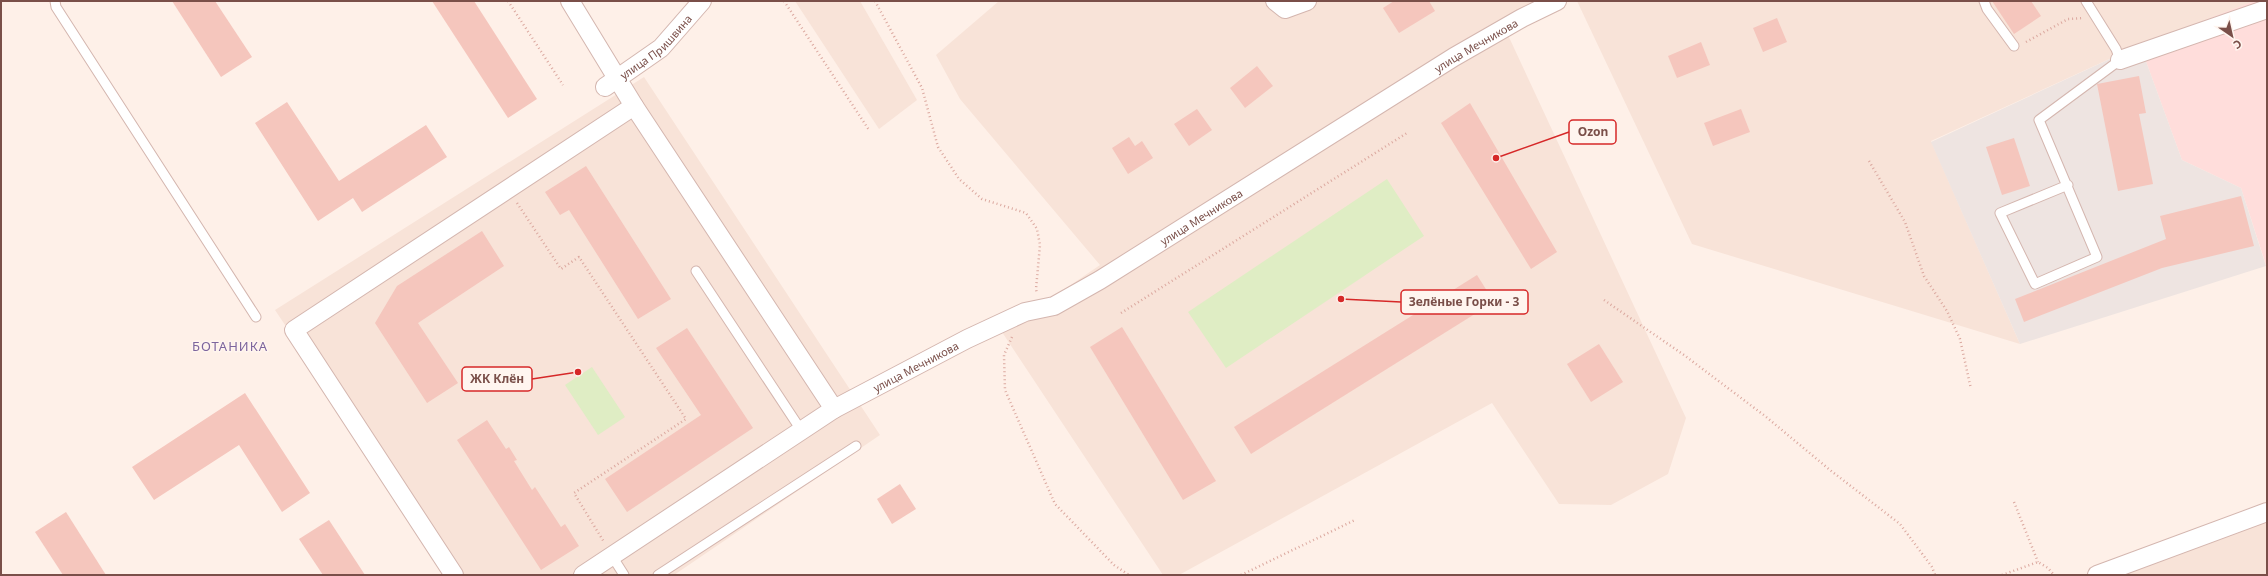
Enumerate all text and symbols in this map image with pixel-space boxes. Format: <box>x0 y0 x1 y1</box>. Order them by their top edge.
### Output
street label: улица Пришвина <box>616 11 695 82</box>
street label: улица Мечникова <box>1431 15 1520 75</box>
north arrow <box>2212 16 2252 56</box>
text: С <box>2231 36 2245 53</box>
callout: Ozon <box>1569 120 1616 144</box>
text: Ozon <box>1578 123 1608 140</box>
street label: улица Мечникова <box>1157 185 1245 248</box>
callout: Зелёные Горки - 3 <box>1401 290 1528 314</box>
text: Зелёные Горки - 3 <box>1409 293 1519 310</box>
district label: БОТАНИКА <box>192 337 268 355</box>
street label: улица Мечникова <box>870 337 961 395</box>
callout: ЖК Клён <box>462 367 532 391</box>
text: ЖК Клён <box>470 370 524 387</box>

